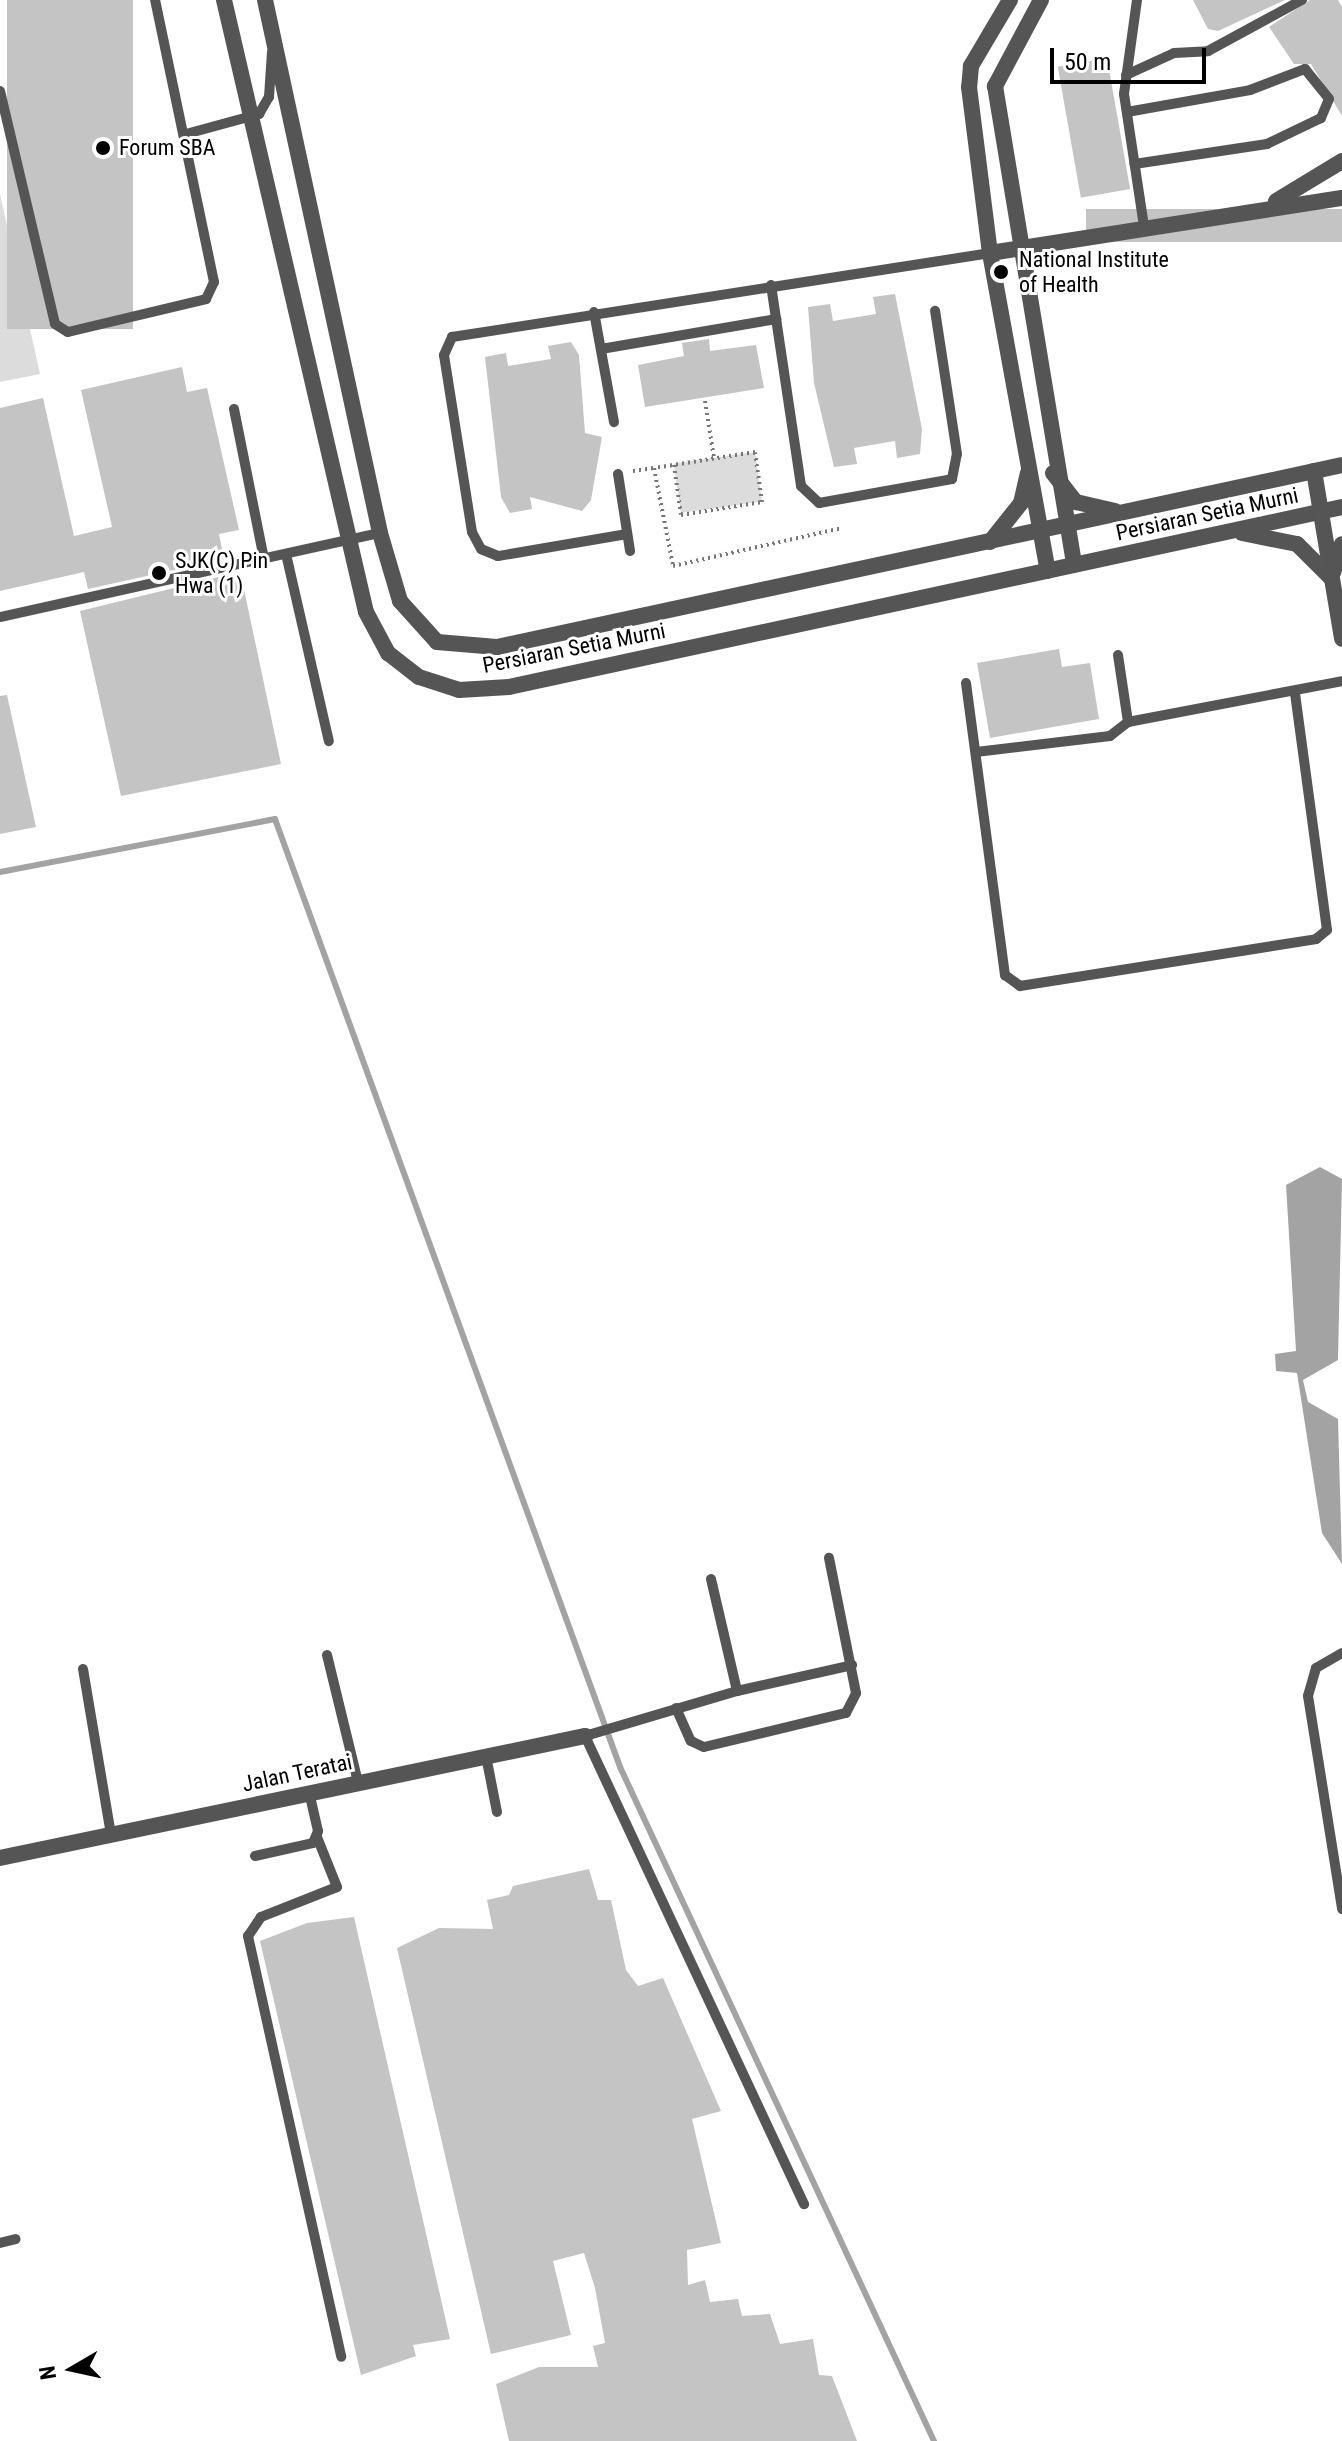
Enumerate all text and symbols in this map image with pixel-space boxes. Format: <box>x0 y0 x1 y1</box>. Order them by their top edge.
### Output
scale bar <box>1054 32 1210 82</box>
text: 50 m <box>1064 48 1111 76</box>
place label: Forum SBA <box>119 135 215 161</box>
marker: Forum SBA <box>94 139 112 157</box>
place label: National Institute of Health <box>1019 246 1169 298</box>
marker: National Institute of Health <box>990 261 1012 283</box>
street label: Persiaran Setia Murni <box>1113 482 1301 546</box>
place label: SJK(C) Pin Hwa (1) <box>175 547 268 598</box>
marker: SJK(C) Pin Hwa (1) <box>150 564 168 582</box>
street label: Persiaran Setia Murni <box>480 617 668 679</box>
street label: Jalan Teratai <box>239 1748 355 1798</box>
north arrow <box>32 2329 112 2409</box>
text: N <box>34 2364 61 2381</box>

